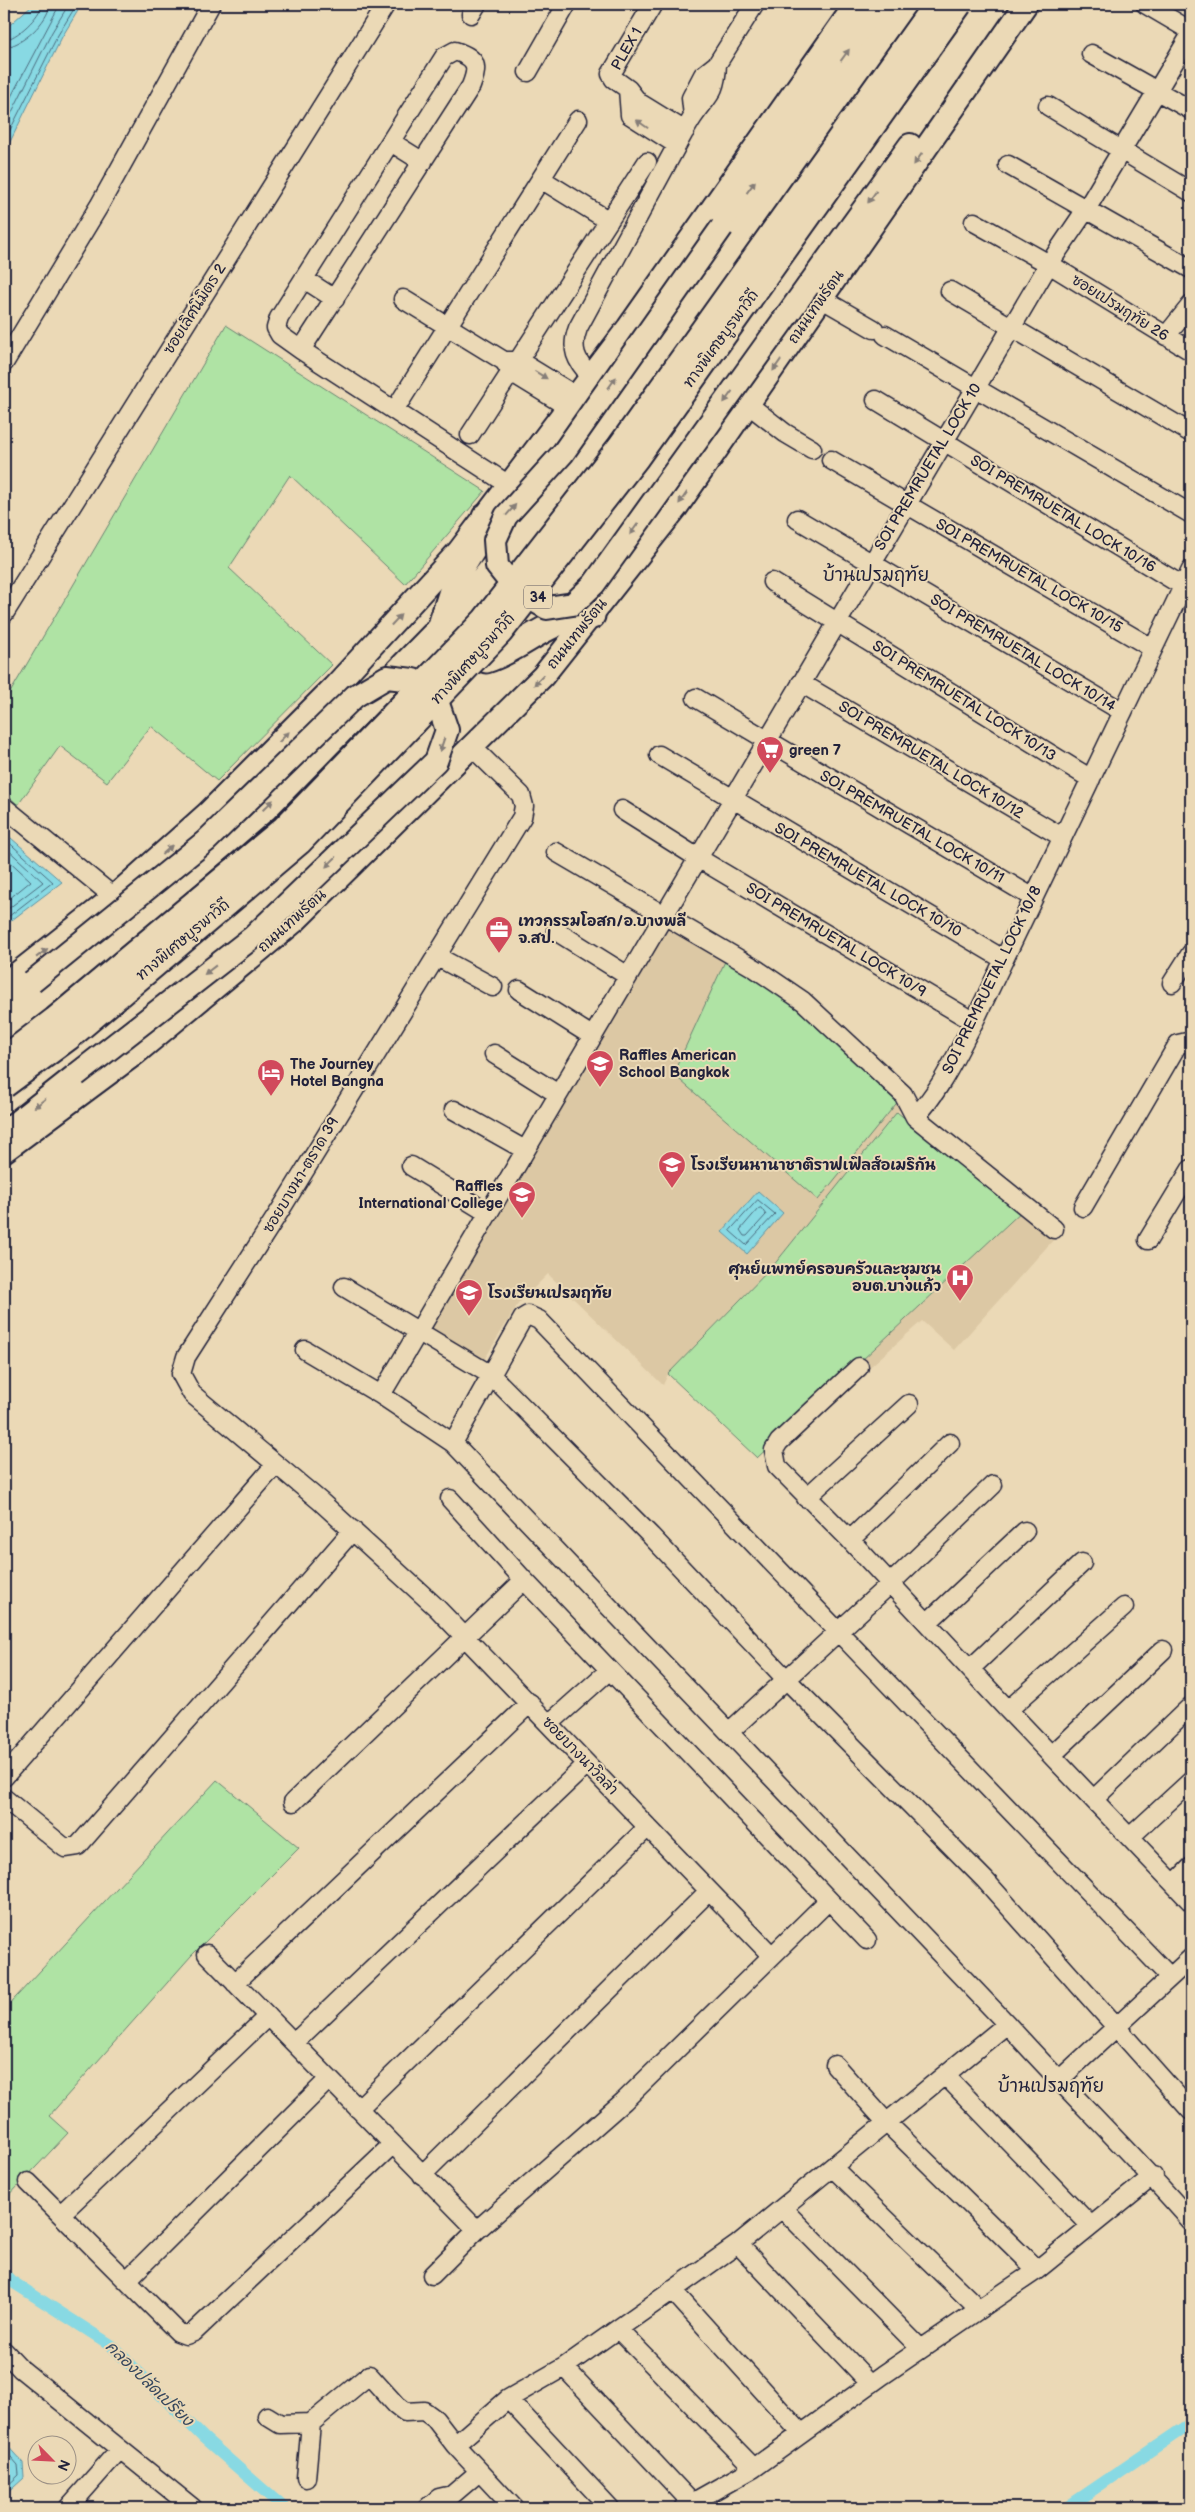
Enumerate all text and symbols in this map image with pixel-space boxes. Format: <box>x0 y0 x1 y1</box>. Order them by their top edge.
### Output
street label: PLEX 1 <box>607 24 647 74</box>
one-way arrow <box>840 48 850 62</box>
one-way arrow <box>635 119 649 129</box>
one-way arrow <box>913 152 923 166</box>
one-way arrow <box>746 181 756 194</box>
one-way arrow <box>867 191 877 204</box>
street label: ซอยเลิศนิมิตร 2 <box>159 260 231 358</box>
street label: ถนนเทพรัตน <box>784 266 848 347</box>
street label: ซอยเปรมฤทัย 26 <box>1068 270 1172 346</box>
street label: ทางพิเศษบูรพาวิถี <box>679 286 764 392</box>
one-way arrow <box>772 358 782 372</box>
one-way arrow <box>535 370 548 379</box>
one-way arrow <box>607 376 617 390</box>
street label: SOI PREMRUETAL LOCK 10 <box>871 380 986 554</box>
one-way arrow <box>723 390 734 403</box>
street label: SOI PREMRUETAL LOCK 10/16 <box>967 451 1159 577</box>
one-way arrow <box>678 491 688 505</box>
one-way arrow <box>506 504 517 517</box>
street label: SOI PREMRUETAL LOCK 10/15 <box>932 515 1126 637</box>
one-way arrow <box>629 522 639 536</box>
district label: บ้านเปรมฤทัย <box>823 563 929 587</box>
road number: 34 <box>524 586 552 608</box>
street label: SOI PREMRUETAL LOCK 10/14 <box>927 590 1119 716</box>
street label: ถนนเทพรัตน <box>543 595 611 673</box>
street label: ทางพิเศษบูรพาวิถี <box>427 609 520 709</box>
one-way arrow <box>390 614 402 626</box>
street label: SOI PREMRUETAL LOCK 10/13 <box>869 636 1059 766</box>
one-way arrow <box>533 673 545 685</box>
street label: SOI PREMRUETAL LOCK 10/12 <box>835 697 1027 823</box>
one-way arrow <box>278 731 290 743</box>
supermarket icon: green 7 <box>755 735 785 774</box>
one-way arrow <box>438 738 446 753</box>
place label: green 7 <box>789 741 841 760</box>
street label: SOI PREMRUETAL LOCK 10/11 <box>816 766 1008 888</box>
one-way arrow <box>261 799 273 811</box>
street label: SOI PREMRUETAL LOCK 10/10 <box>771 819 965 942</box>
one-way arrow <box>160 844 173 855</box>
one-way arrow <box>325 856 337 868</box>
street label: SOI PREMRUETAL LOCK 10/9 <box>742 879 930 1001</box>
street label: SOI PREMRUETAL LOCK 10/8 <box>938 883 1046 1077</box>
street label: ถนนเทพรัตน <box>254 885 330 957</box>
street label: ทางพิเศษบูรพาวิถี <box>132 895 234 986</box>
place label: เทวกรรมโอสก/อ.บางพลี จ.สป. <box>518 911 686 948</box>
office icon: เทวกรรมโอสก/อ.บางพลี จ.สป. <box>484 915 514 954</box>
one-way arrow <box>35 948 48 959</box>
one-way arrow <box>204 965 217 976</box>
place label: Raffles American School Bangkok <box>619 1046 736 1082</box>
school or university icon: Raffles American School Bangkok <box>585 1049 615 1088</box>
place label: The Journey Hotel Bangna <box>290 1055 384 1091</box>
hotel icon: The Journey Hotel Bangna <box>256 1058 286 1097</box>
one-way arrow <box>34 1098 47 1109</box>
street label: ซอยบางนา-ตราด 39 <box>259 1114 343 1236</box>
school or university icon: โรงเรียนนานาชาติราฟเฟิลส์อเมริกัน <box>657 1150 687 1189</box>
place label: โรงเรียนนานาชาติราฟเฟิลส์อเมริกัน <box>690 1155 936 1175</box>
place label: Raffles International College <box>359 1177 503 1213</box>
school or university icon: Raffles International College <box>507 1180 537 1219</box>
place label: ศุนย์แพทย์ครอบครัวและชุมชน อบต.บางแก้ว <box>728 1259 941 1296</box>
hospital icon: ศุนย์แพทย์ครอบครัวและชุมชน อบต.บางแก้ว <box>945 1263 975 1302</box>
school or university icon: โรงเรียนเปรมฤทัย <box>454 1278 484 1317</box>
place label: โรงเรียนเปรมฤทัย <box>487 1283 612 1303</box>
street label: ซอยบางนาวิลล่า <box>538 1712 623 1799</box>
district label: บ้านเปรมฤทัย <box>998 2074 1104 2098</box>
water label: คลองปลัดเปรียง <box>101 2337 199 2432</box>
north arrow <box>28 2434 78 2484</box>
text: N <box>54 2457 73 2473</box>

